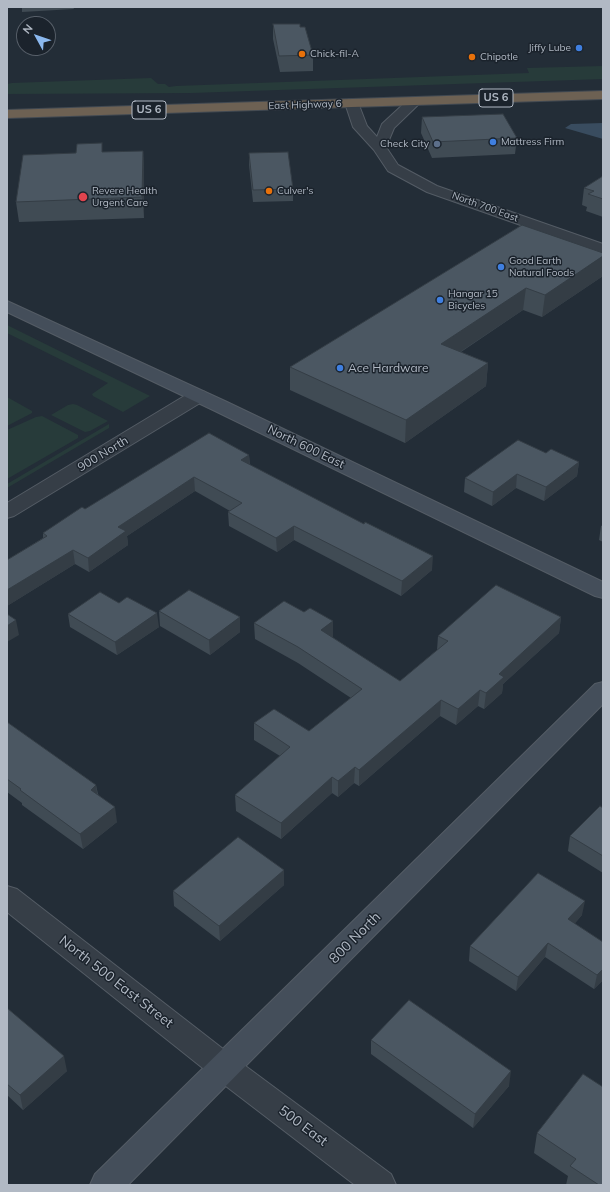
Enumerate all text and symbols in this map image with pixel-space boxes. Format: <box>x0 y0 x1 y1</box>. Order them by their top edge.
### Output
north arrow <box>16 16 56 56</box>
text: N <box>20 21 36 37</box>
place label: Jiffy Lube <box>528 42 571 54</box>
marker: Jiffy Lube <box>574 43 584 53</box>
place label: Chick-fil-A <box>310 48 359 60</box>
marker: Chick-fil-A <box>297 49 307 59</box>
place label: Chipotle <box>480 51 518 63</box>
marker: Chipotle <box>467 52 477 62</box>
road number: US 6 <box>479 89 513 107</box>
street label: East Highway 6 <box>268 98 342 112</box>
road number: US 6 <box>132 101 166 119</box>
place label: Mattress Firm <box>501 136 564 148</box>
marker: Mattress Firm <box>488 137 498 147</box>
place label: Check City <box>380 138 429 150</box>
marker: Check City <box>432 139 442 149</box>
place label: Revere Health Urgent Care <box>92 185 157 208</box>
place label: Culver's <box>277 185 313 197</box>
marker: Culver's <box>264 186 274 196</box>
street label: North 700 East <box>450 189 520 225</box>
marker: Revere Health Urgent Care <box>77 191 89 203</box>
place label: Good Earth Natural Foods <box>509 255 574 278</box>
marker: Good Earth Natural Foods <box>496 262 506 272</box>
place label: Hangar 15 Bicycles <box>448 288 498 312</box>
marker: Hangar 15 Bicycles <box>435 295 445 305</box>
place label: Ace Hardware <box>348 361 428 375</box>
marker: Ace Hardware <box>335 363 345 373</box>
street label: North 600 East <box>265 422 347 472</box>
street label: 900 North <box>75 433 131 475</box>
street label: 800 North <box>326 909 384 967</box>
street label: North 500 East Street <box>56 932 176 1032</box>
street label: 500 East <box>275 1102 331 1150</box>

